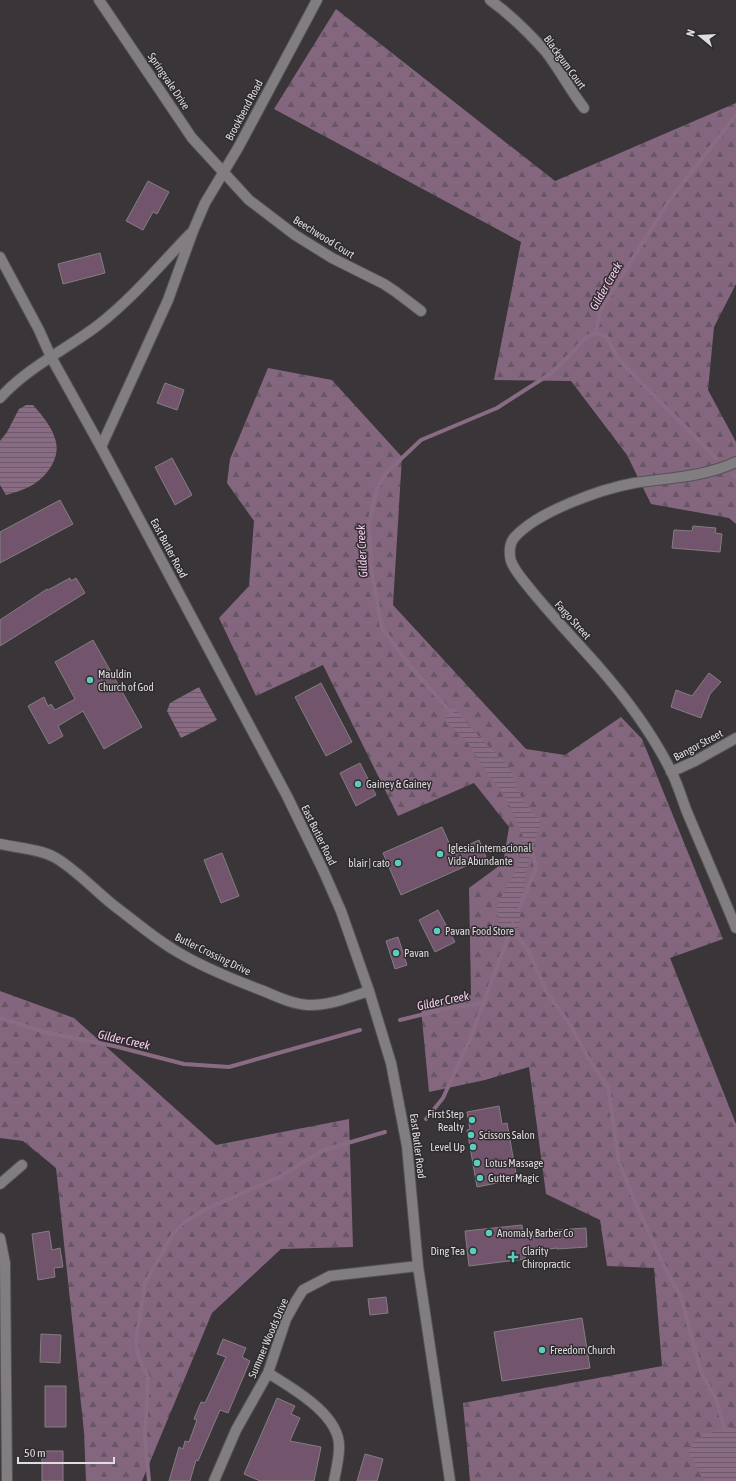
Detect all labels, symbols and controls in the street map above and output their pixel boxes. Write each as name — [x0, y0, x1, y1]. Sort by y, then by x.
north arrow — [680, 16, 720, 56]
text: N — [684, 28, 697, 38]
street label: Blackgum Court — [542, 33, 588, 91]
street label: Springvale Drive — [146, 50, 192, 112]
street label: Brookbend Road — [223, 78, 265, 142]
street label: Beechwood Court — [291, 213, 357, 261]
water label: Gilder Creek — [587, 259, 626, 312]
street label: East Butler Road — [148, 516, 190, 580]
water label: Gilder Creek — [354, 523, 370, 578]
street label: Fargo Street — [553, 598, 593, 642]
place label: Mauldin Church of God — [98, 668, 154, 693]
marker: Mauldin Church of God — [85, 675, 95, 685]
street label: Bangor Street — [671, 727, 725, 763]
place label: Gainey & Gainey — [366, 778, 432, 790]
marker: Gainey & Gainey — [353, 779, 363, 789]
street label: East Butler Road — [299, 803, 339, 867]
place label: Iglesia Internacional Vida Abundante — [448, 842, 531, 867]
marker: Iglesia Internacional Vida Abundante — [435, 849, 445, 859]
place label: blair | cato — [348, 857, 390, 869]
marker: blair | cato — [393, 858, 403, 868]
place label: Pavan Food Store — [445, 925, 514, 937]
marker: Pavan Food Store — [432, 926, 442, 936]
street label: Butler Crossing Drive — [173, 930, 253, 978]
place label: Pavan — [404, 947, 429, 959]
marker: Pavan — [391, 948, 401, 958]
water label: Gilder Creek — [416, 988, 471, 1013]
water label: Gilder Creek — [97, 1027, 152, 1053]
place label: First Step Realty — [427, 1108, 464, 1133]
street label: East Butler Road — [408, 1113, 428, 1179]
marker: First Step Realty — [467, 1115, 477, 1125]
place label: Scissors Salon — [479, 1129, 535, 1141]
marker: Scissors Salon — [466, 1130, 476, 1140]
place label: Level Up — [430, 1141, 465, 1153]
marker: Level Up — [468, 1142, 478, 1152]
place label: Lotus Massage — [485, 1157, 543, 1169]
marker: Lotus Massage — [472, 1158, 482, 1168]
place label: Gutter Magic — [488, 1172, 540, 1184]
marker: Gutter Magic — [475, 1173, 485, 1183]
place label: Anomaly Barber Co — [497, 1227, 573, 1239]
marker: Anomaly Barber Co — [484, 1228, 494, 1238]
place label: Ding Tea — [430, 1245, 465, 1257]
place label: Clarity Chiropractic — [522, 1245, 571, 1270]
marker: Ding Tea — [468, 1246, 478, 1256]
marker: Clarity Chiropractic — [507, 1251, 519, 1263]
street label: Summer Woods Drive — [246, 1296, 290, 1380]
place label: Freedom Church — [550, 1344, 615, 1356]
marker: Freedom Church — [537, 1345, 547, 1355]
scale bar — [18, 1439, 114, 1465]
text: 50 m — [24, 1446, 46, 1460]

